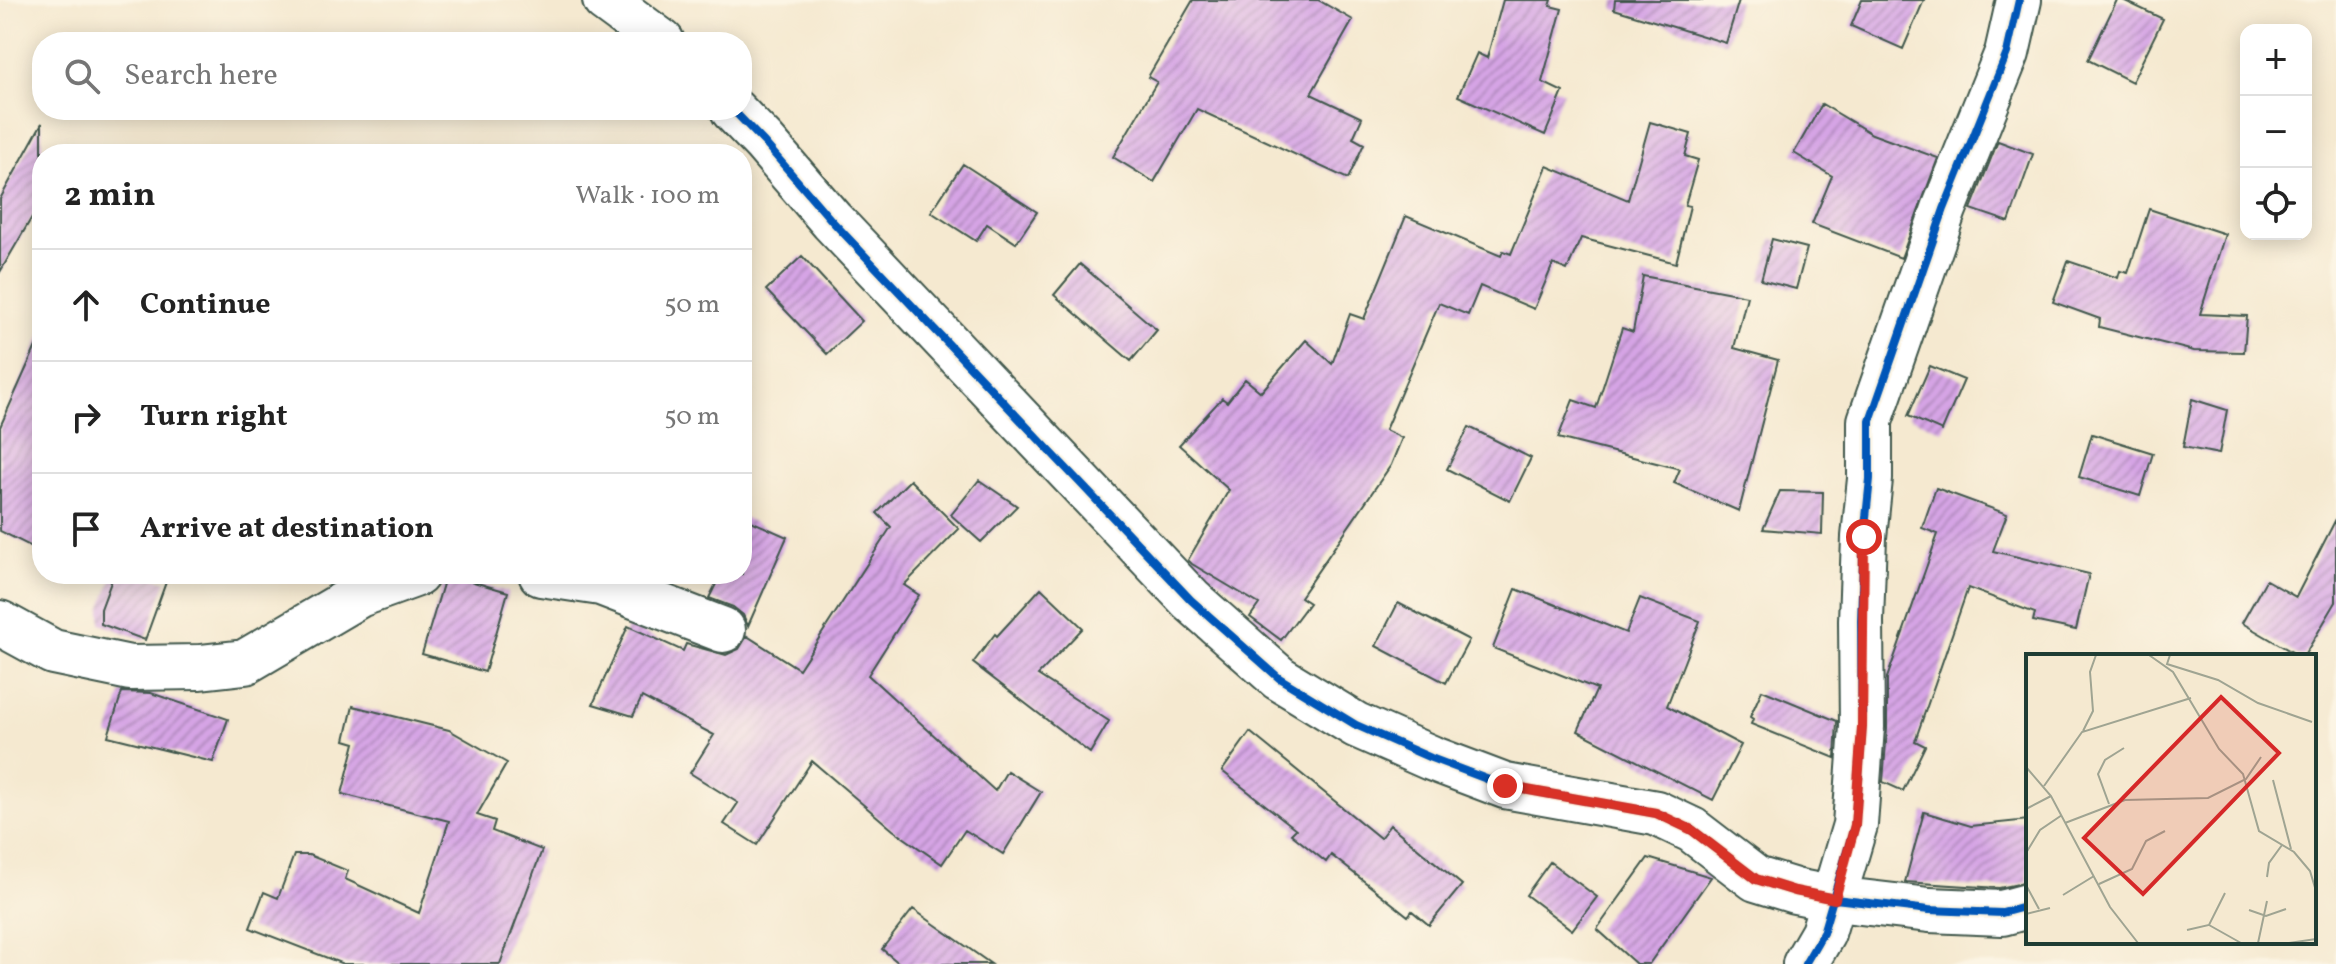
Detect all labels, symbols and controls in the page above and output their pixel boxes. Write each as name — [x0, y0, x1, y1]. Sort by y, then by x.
map controls — [2240, 24, 2312, 240]
button: + — [2240, 24, 2312, 96]
search box — [32, 32, 752, 120]
icon: search — [60, 54, 104, 98]
text: Search here — [124, 55, 278, 97]
button: − — [2240, 96, 2312, 168]
button: locate — [2240, 168, 2312, 240]
text: 2 min — [64, 173, 156, 220]
text: Walk · 100 m — [575, 178, 720, 214]
icon: ahead — [64, 283, 108, 327]
text: Continue — [140, 284, 271, 326]
text: 50 m — [664, 287, 720, 323]
icon: right — [64, 395, 108, 439]
text: Turn right — [140, 396, 288, 438]
text: 50 m — [664, 399, 720, 435]
icon: arrive — [64, 507, 108, 551]
text: Arrive at destination — [140, 508, 434, 550]
route start — [1846, 519, 1882, 555]
inset map — [2026, 654, 2316, 944]
route end — [1487, 768, 1523, 804]

